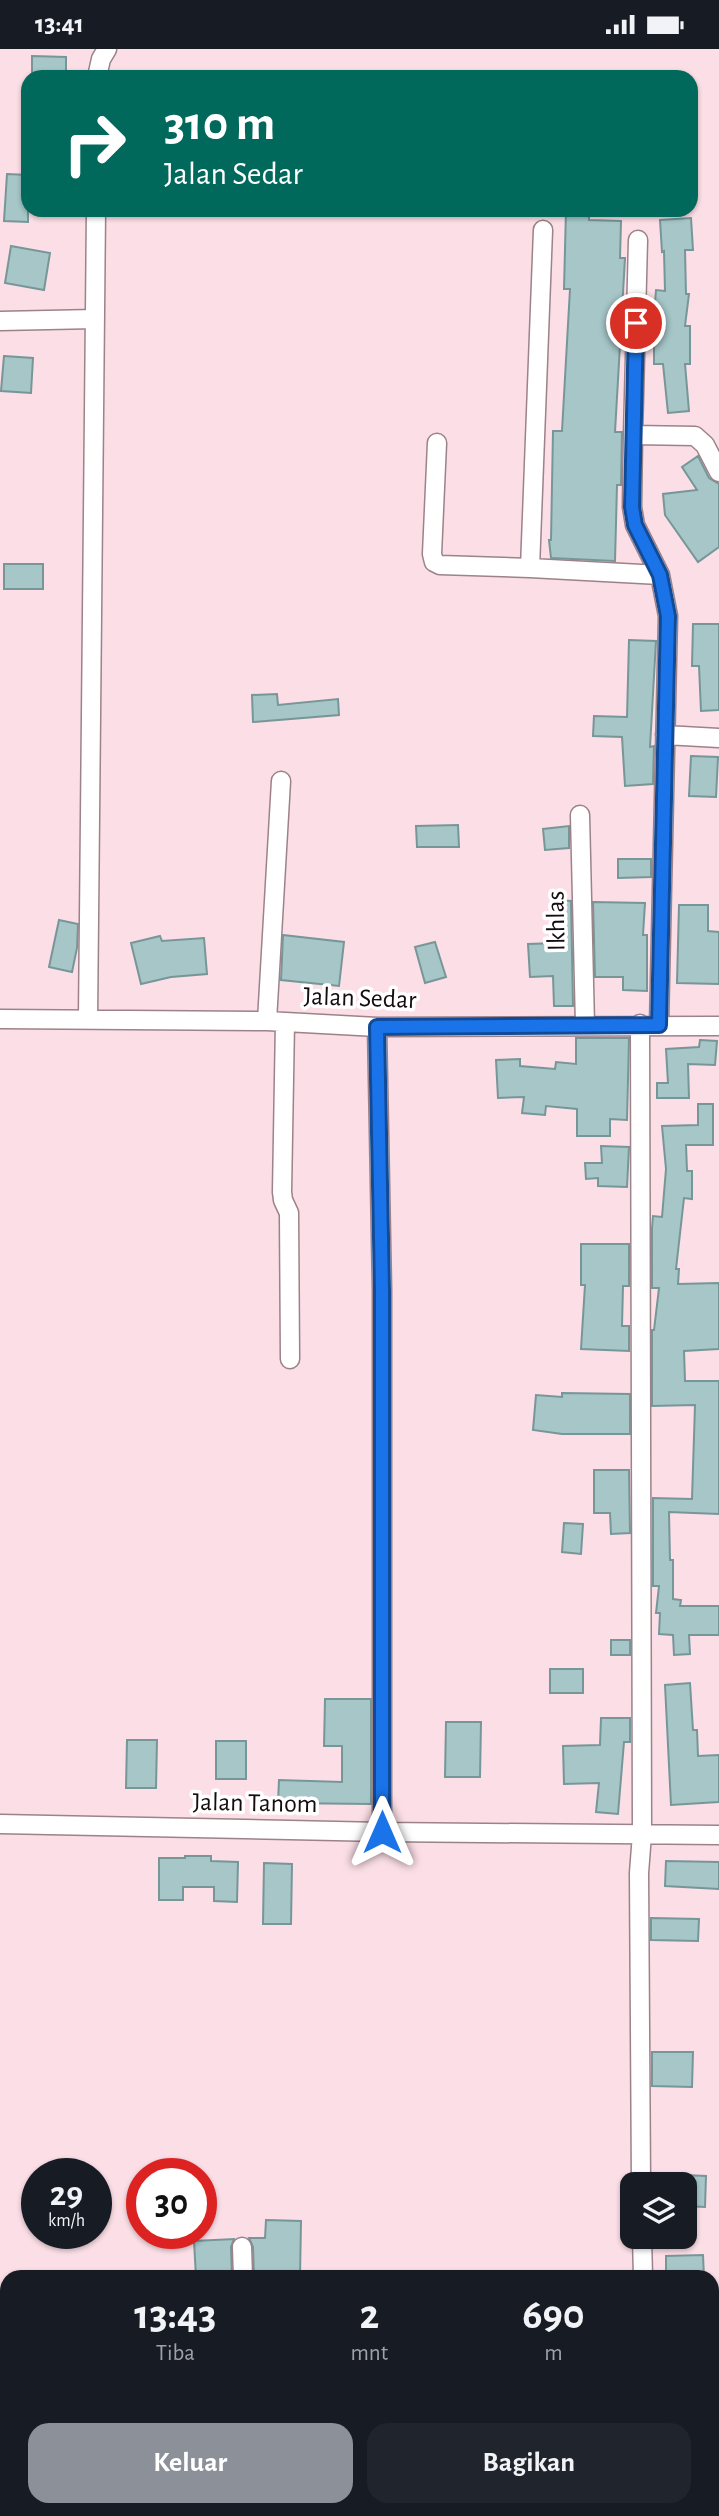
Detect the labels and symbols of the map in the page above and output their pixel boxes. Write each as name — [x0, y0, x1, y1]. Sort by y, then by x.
pin — [606, 293, 666, 353]
street label: Ikhlas — [542, 891, 570, 951]
street label: Jalan Sedar — [303, 983, 417, 1013]
street label: Jalan Tanom — [192, 1789, 318, 1817]
position arrow — [345, 1795, 419, 1869]
speed limit sign: 30 — [126, 2158, 217, 2249]

